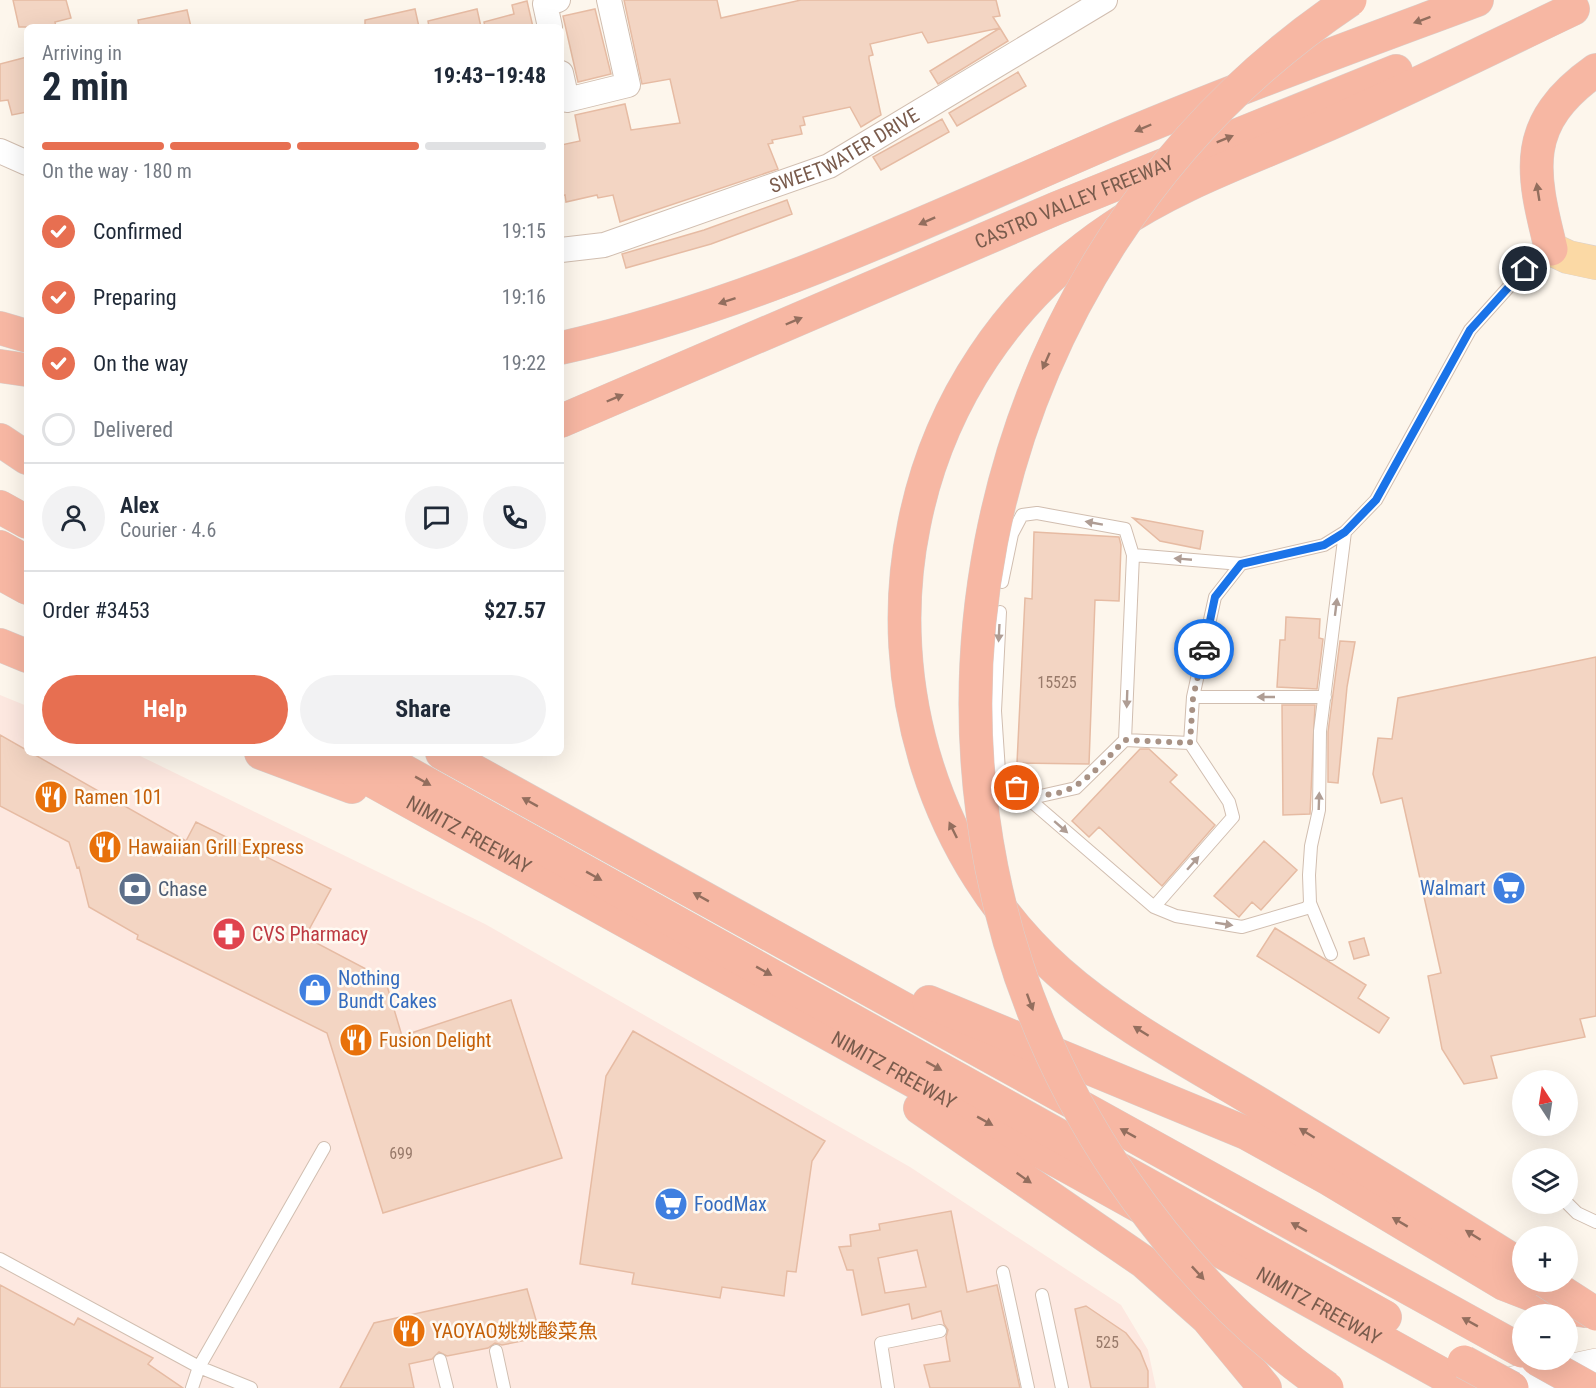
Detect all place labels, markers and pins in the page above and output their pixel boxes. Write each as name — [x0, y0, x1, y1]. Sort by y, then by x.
pin — [1499, 243, 1550, 294]
pin — [991, 762, 1042, 813]
restaurant icon: Ramen 101 — [33, 779, 69, 815]
place label: Ramen 101 — [74, 785, 163, 809]
restaurant icon: Hawaiian Grill Express — [87, 829, 123, 865]
place label: Hawaiian Grill Express — [128, 835, 304, 859]
supermarket icon: Walmart — [1491, 870, 1527, 906]
bank icon: Chase — [117, 871, 153, 907]
place label: Walmart — [1420, 876, 1486, 900]
place label: Chase — [158, 877, 207, 901]
pharmacy icon: CVS Pharmacy — [211, 916, 247, 952]
place label: CVS Pharmacy — [252, 922, 368, 946]
place label: Nothing Bundt Cakes — [338, 966, 437, 1013]
shop icon: Nothing Bundt Cakes — [297, 972, 333, 1008]
restaurant icon: Fusion Delight — [338, 1022, 374, 1058]
place label: Fusion Delight — [379, 1028, 492, 1052]
supermarket icon: FoodMax — [653, 1186, 689, 1222]
place label: FoodMax — [694, 1192, 767, 1216]
restaurant icon: YAOYAO姚姚酸菜魚 — [391, 1313, 427, 1349]
place label: YAOYAO姚姚酸菜魚 — [432, 1319, 598, 1343]

